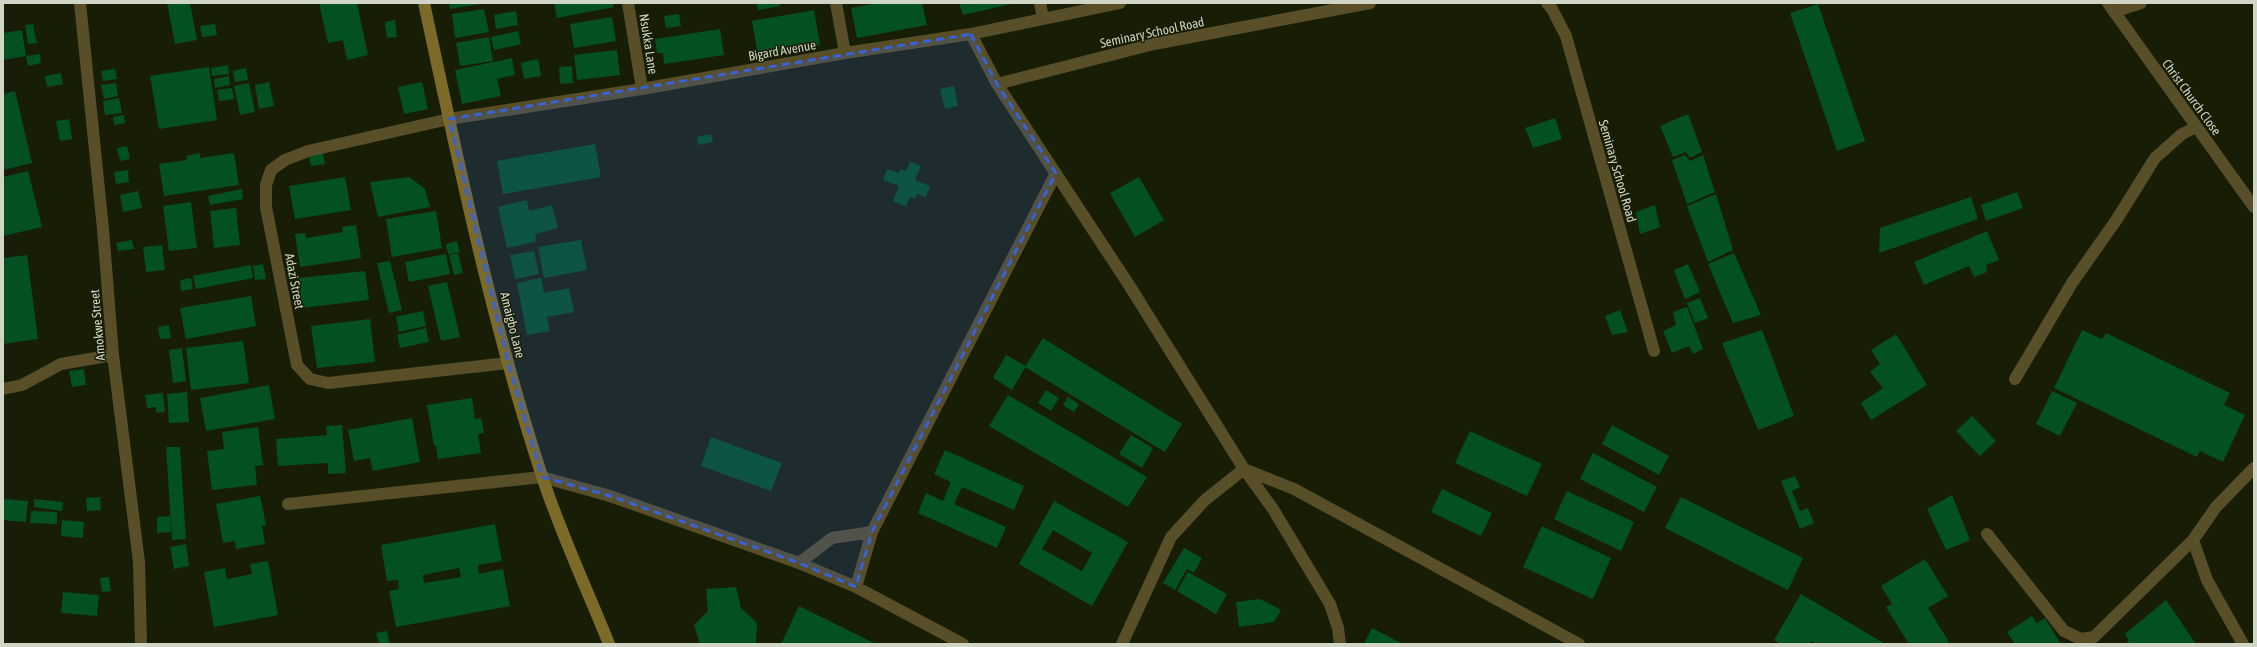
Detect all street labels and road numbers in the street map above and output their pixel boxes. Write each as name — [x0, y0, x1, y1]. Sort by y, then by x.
street label: Nsukka Lane — [636, 13, 661, 76]
street label: Seminary School Road — [1099, 14, 1205, 51]
street label: Bigard Avenue — [747, 37, 817, 64]
street label: Christ Church Close — [2159, 56, 2224, 138]
street label: Seminary School Road — [1596, 118, 1639, 224]
street label: Adazi Street — [282, 252, 307, 311]
street label: Amokwe Street — [87, 288, 108, 361]
street label: Amaigbo Lane — [497, 290, 528, 360]

